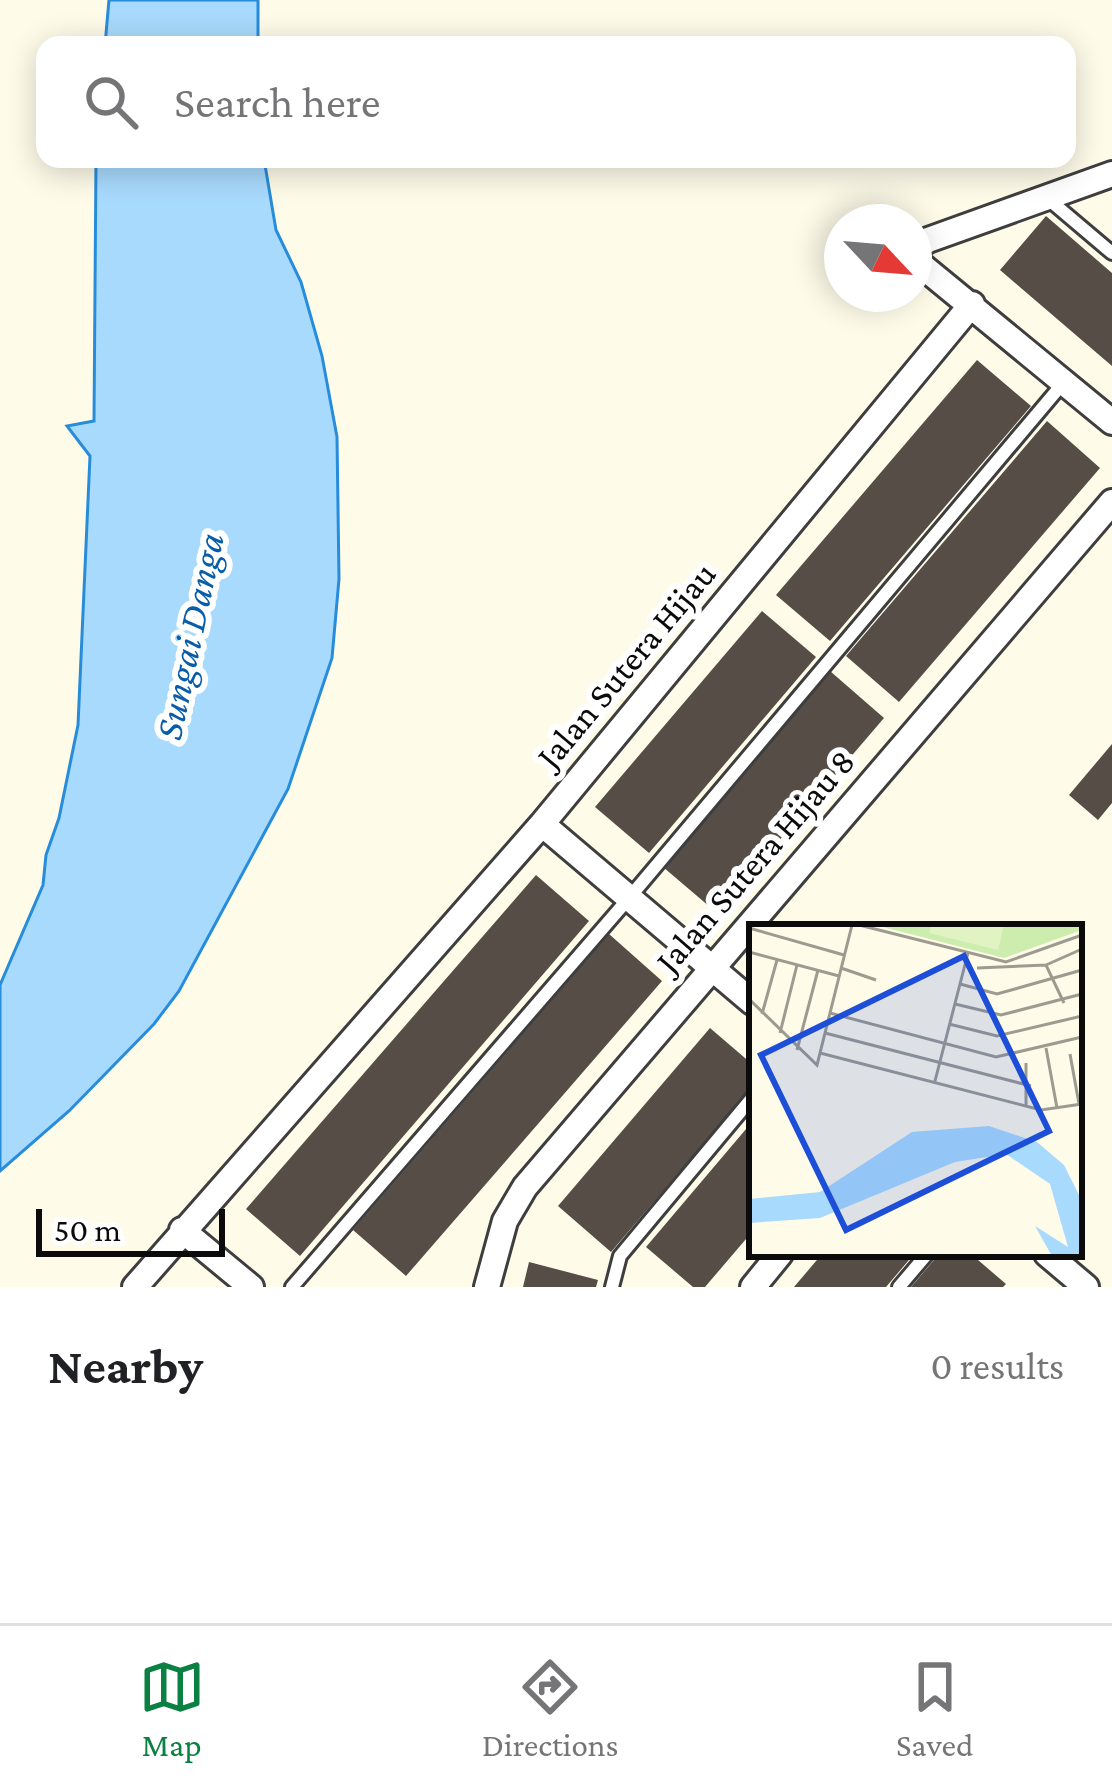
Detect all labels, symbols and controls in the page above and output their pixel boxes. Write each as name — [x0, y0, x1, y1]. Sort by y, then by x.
search box — [36, 36, 1076, 168]
icon: search — [78, 69, 144, 135]
text: Search here — [174, 77, 381, 127]
north arrow — [824, 204, 932, 312]
water label: Sungai Danga — [146, 529, 233, 744]
street label: Jalan Sutera Hijau — [526, 554, 724, 778]
street label: Jalan Sutera Hijau 8 — [645, 741, 863, 983]
inset map — [749, 924, 1082, 1257]
scale bar — [36, 1203, 225, 1256]
text: 50 m — [54, 1211, 121, 1248]
text: Nearby — [48, 1337, 203, 1394]
text: 0 results — [930, 1344, 1064, 1387]
tab: Map — [139, 1654, 205, 1763]
tab: Directions — [482, 1654, 619, 1763]
tab: Saved — [896, 1654, 973, 1763]

